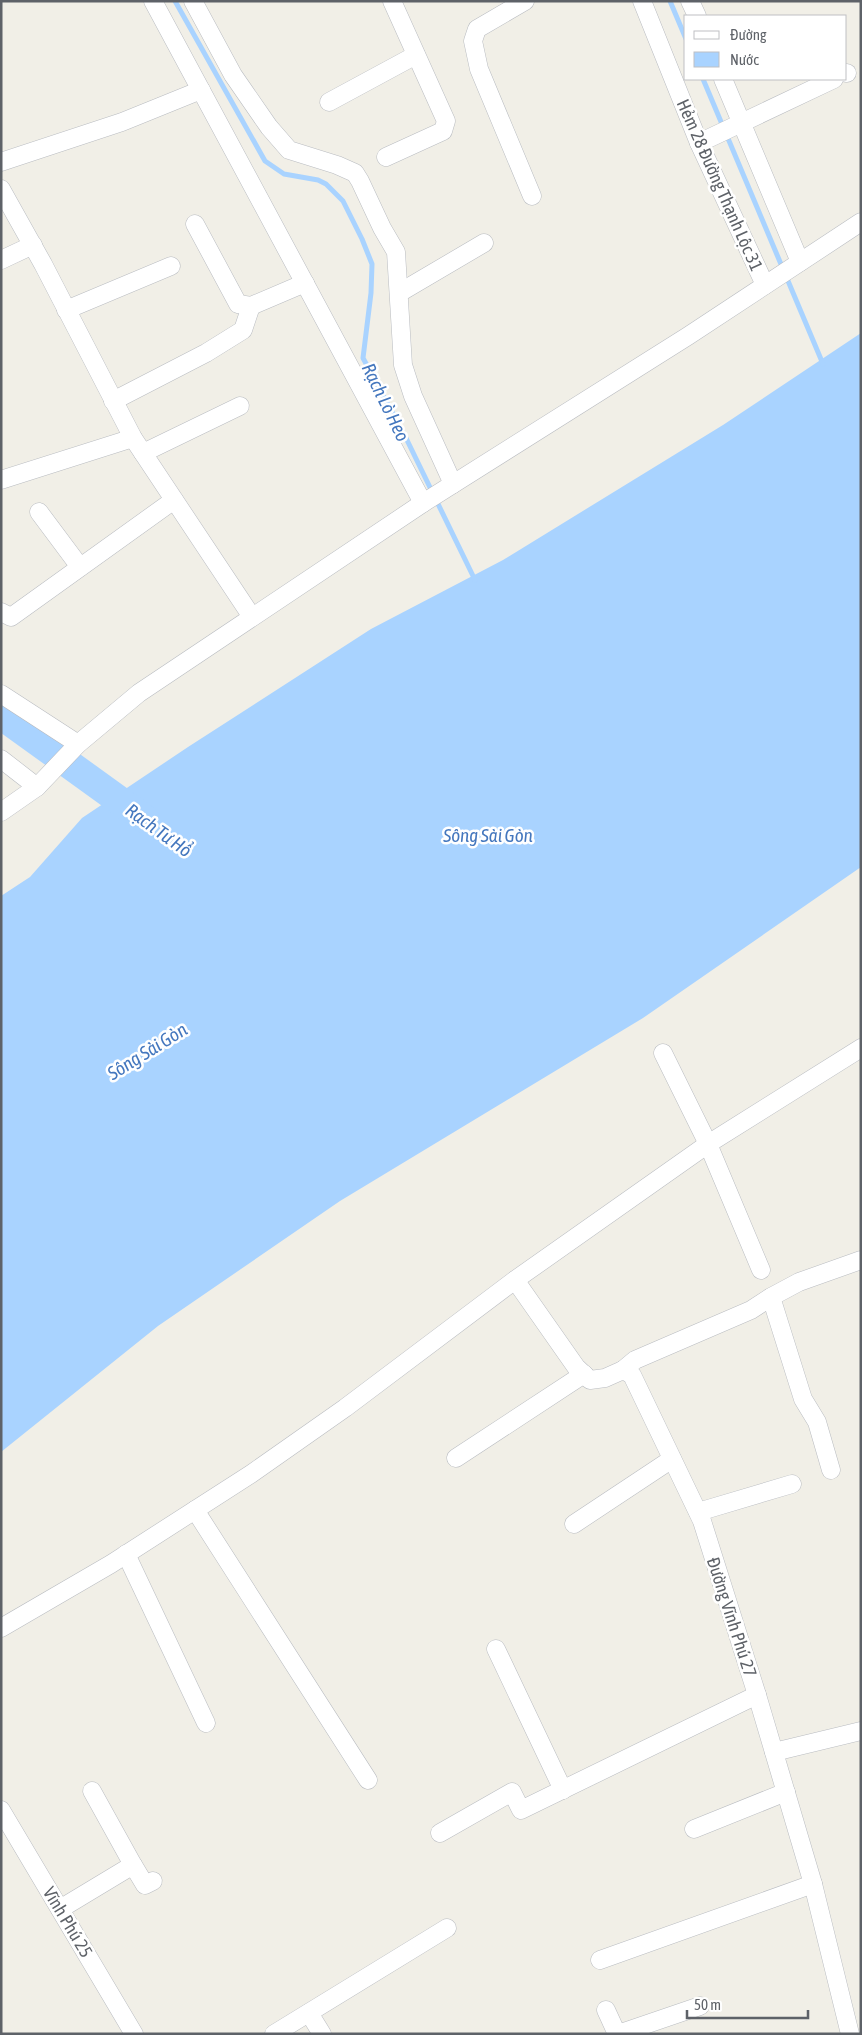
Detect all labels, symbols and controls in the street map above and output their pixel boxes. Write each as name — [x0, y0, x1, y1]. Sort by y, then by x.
legend — [684, 15, 847, 80]
text: Đường — [730, 26, 767, 43]
text: Nước — [730, 51, 759, 68]
street label: Hẻm 28 Đường Thạnh Lộc 31 — [673, 96, 767, 274]
water label: Rạch Lò Heo — [358, 359, 414, 445]
water label: Rạch Tư Hổ — [122, 799, 196, 861]
water label: Sông Sài Gòn — [442, 824, 533, 846]
water label: Sông Sài Gòn — [102, 1018, 191, 1085]
street label: Đường Vĩnh Phú 27 — [703, 1554, 761, 1680]
street label: Vĩnh Phú 25 — [39, 1883, 97, 1961]
scale bar — [687, 1988, 808, 2020]
text: 50 m — [694, 1996, 721, 2013]

